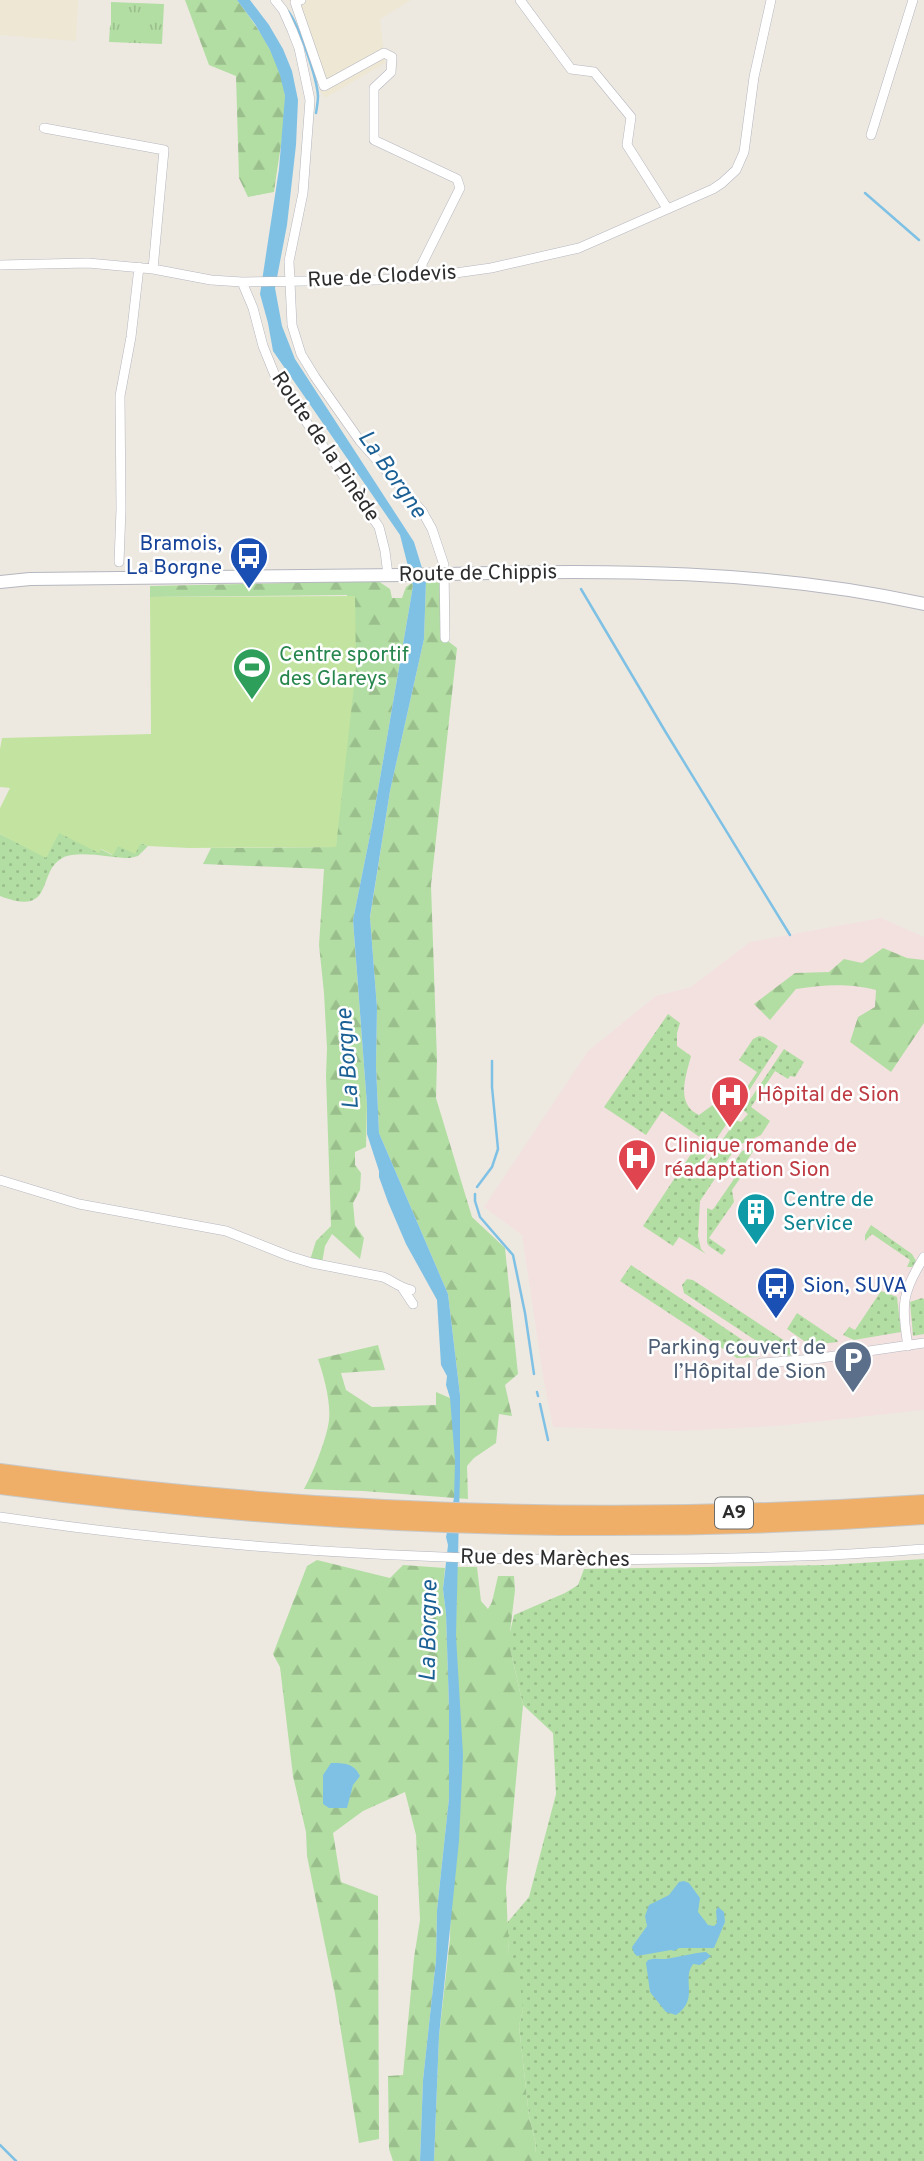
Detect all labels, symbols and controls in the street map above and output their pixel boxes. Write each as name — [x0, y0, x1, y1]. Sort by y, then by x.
street label: Rue de Clodevis — [307, 260, 457, 294]
street label: Route de la Pinède — [265, 367, 385, 527]
water label: La Borgne — [350, 425, 433, 526]
place label: Bramois, La Borgne — [126, 531, 222, 582]
bus stop icon: Bramois, La Borgne — [228, 535, 270, 590]
street label: Route de Chippis — [399, 559, 557, 589]
place label: Centre sportif des Glareys — [279, 642, 409, 693]
sports icon: Centre sportif des Glareys — [231, 646, 273, 701]
water label: La Borgne — [331, 1006, 367, 1110]
hospital icon: Hôpital de Sion — [709, 1074, 751, 1129]
place label: Hôpital de Sion — [757, 1082, 899, 1109]
place label: Clinique romande de réadaptation Sion — [664, 1133, 857, 1184]
hospital icon: Clinique romande de réadaptation Sion — [616, 1137, 658, 1192]
place label: Centre de Service — [783, 1187, 874, 1238]
building icon: Centre de Service — [735, 1191, 777, 1246]
bus stop icon: Sion, SUVA — [755, 1265, 797, 1320]
place label: Sion, SUVA — [803, 1273, 908, 1300]
place label: Parking couvert de l’Hôpital de Sion — [647, 1335, 826, 1386]
parking icon: Parking couvert de l’Hôpital de Sion — [832, 1339, 874, 1394]
road number: A9 — [715, 1498, 753, 1528]
street label: Rue des Marèches — [460, 1544, 630, 1574]
water label: La Borgne — [415, 1579, 445, 1682]

